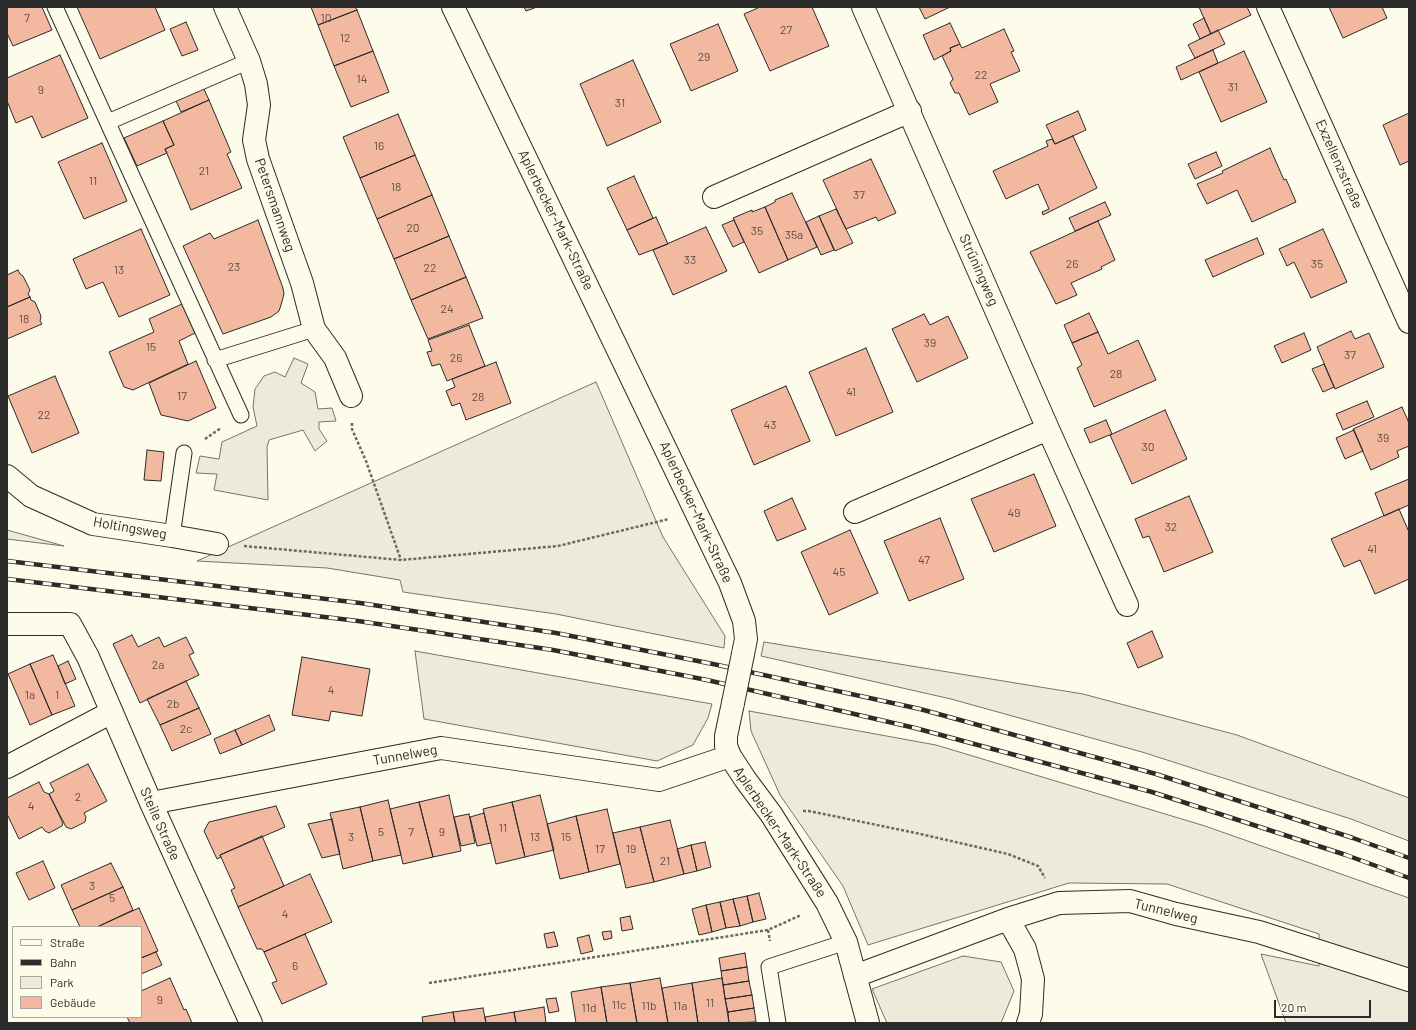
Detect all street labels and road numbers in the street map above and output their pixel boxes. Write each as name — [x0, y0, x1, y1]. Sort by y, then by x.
street label: Exzellenzstraße — [1312, 117, 1366, 211]
street label: Aplerbecker-Mark-Straße — [515, 147, 597, 293]
street label: Petersmannweg — [251, 156, 299, 254]
street label: Strüningweg — [956, 231, 1002, 309]
street label: Aplerbecker-Mark-Straße — [656, 439, 736, 585]
street label: Holtingsweg — [92, 513, 168, 543]
street label: Tunnelweg — [371, 741, 439, 769]
street label: Aplerbecker-Mark-Straße — [730, 763, 830, 901]
street label: Steile Straße — [136, 785, 184, 863]
street label: Tunnelweg — [1132, 895, 1200, 927]

